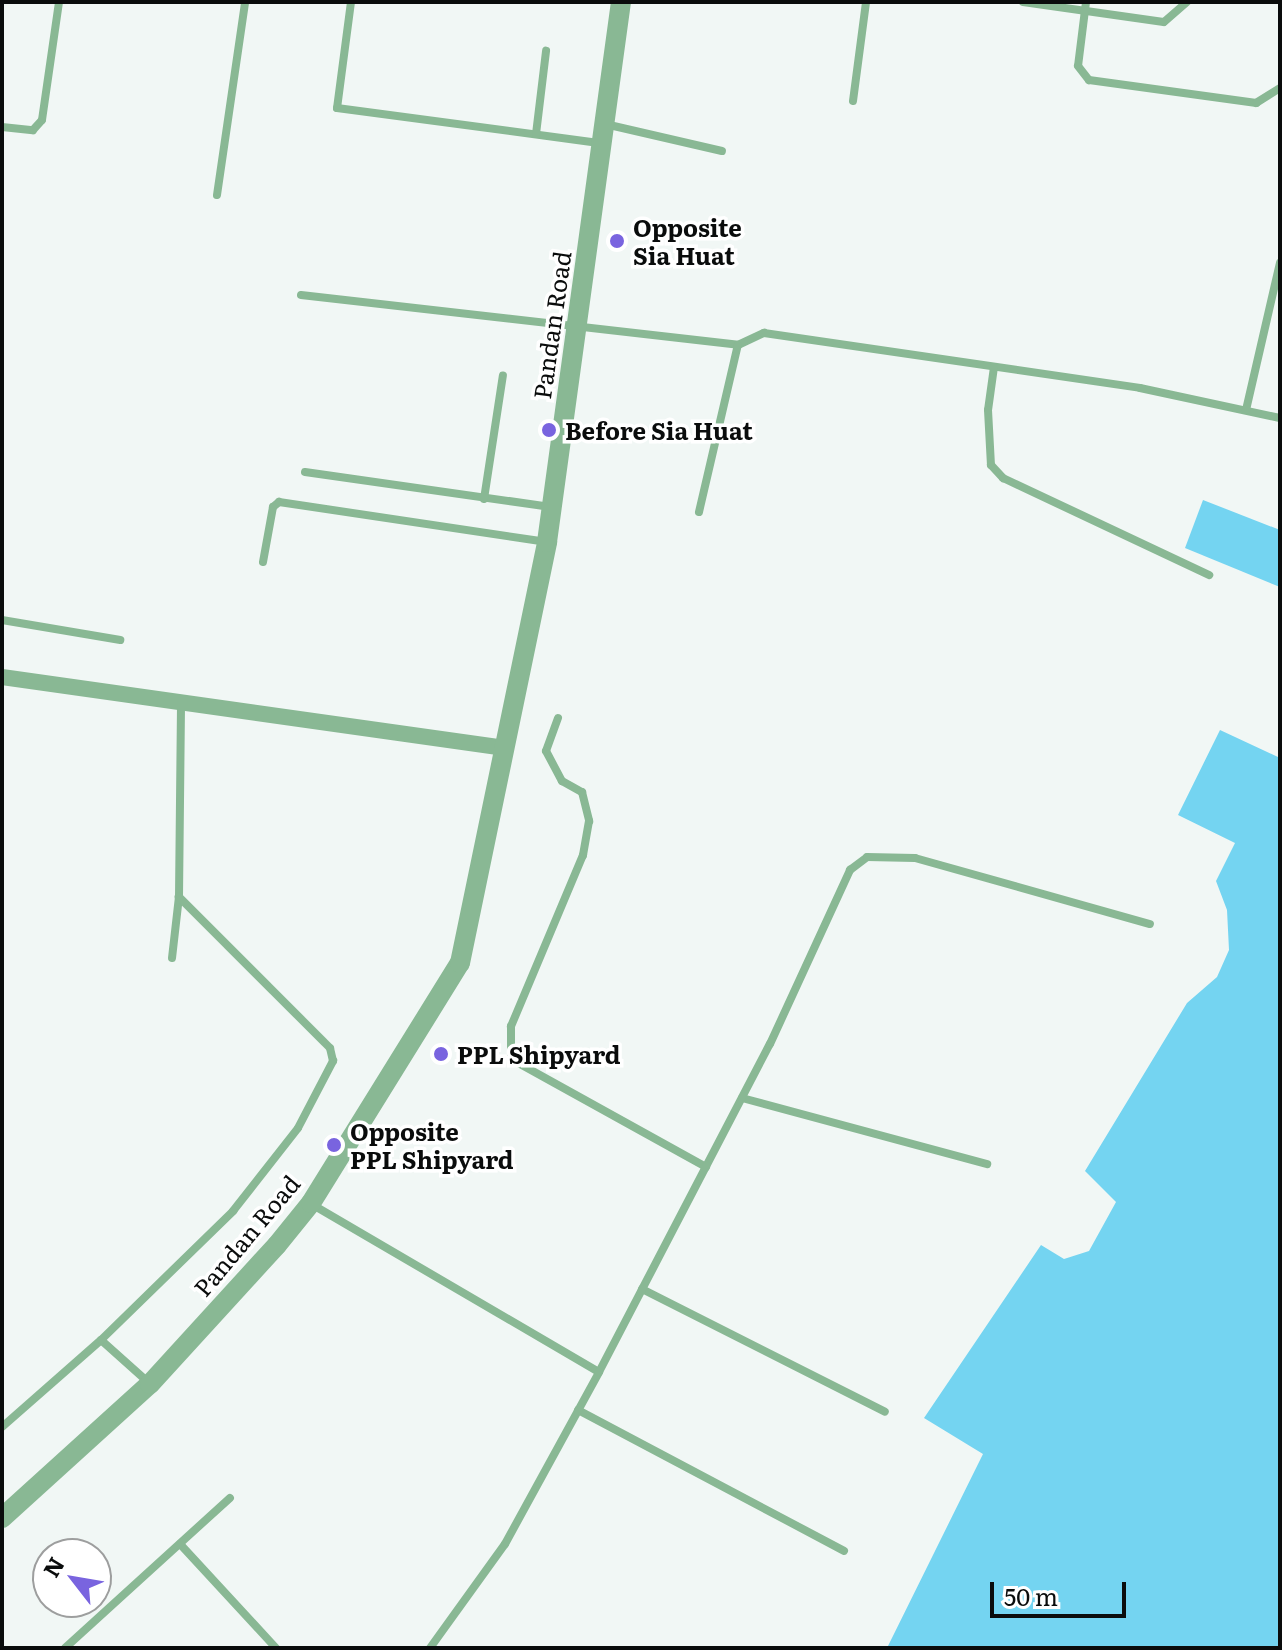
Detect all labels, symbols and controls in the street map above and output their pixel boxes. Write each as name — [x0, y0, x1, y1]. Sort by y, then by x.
place label: Opposite Sia Huat — [633, 213, 742, 269]
marker: Opposite Sia Huat — [608, 232, 626, 250]
street label: Pandan Road — [526, 249, 576, 401]
place label: Before Sia Huat — [565, 416, 753, 444]
marker: Before Sia Huat — [540, 421, 558, 439]
place label: PPL Shipyard — [457, 1040, 621, 1068]
marker: PPL Shipyard — [432, 1045, 450, 1063]
place label: Opposite PPL Shipyard — [350, 1117, 514, 1173]
marker: Opposite PPL Shipyard — [325, 1136, 343, 1154]
street label: Pandan Road — [187, 1169, 305, 1301]
north arrow — [32, 1538, 112, 1618]
text: N — [34, 1550, 72, 1583]
scale bar — [994, 1566, 1130, 1616]
text: 50 m — [1004, 1578, 1058, 1613]

